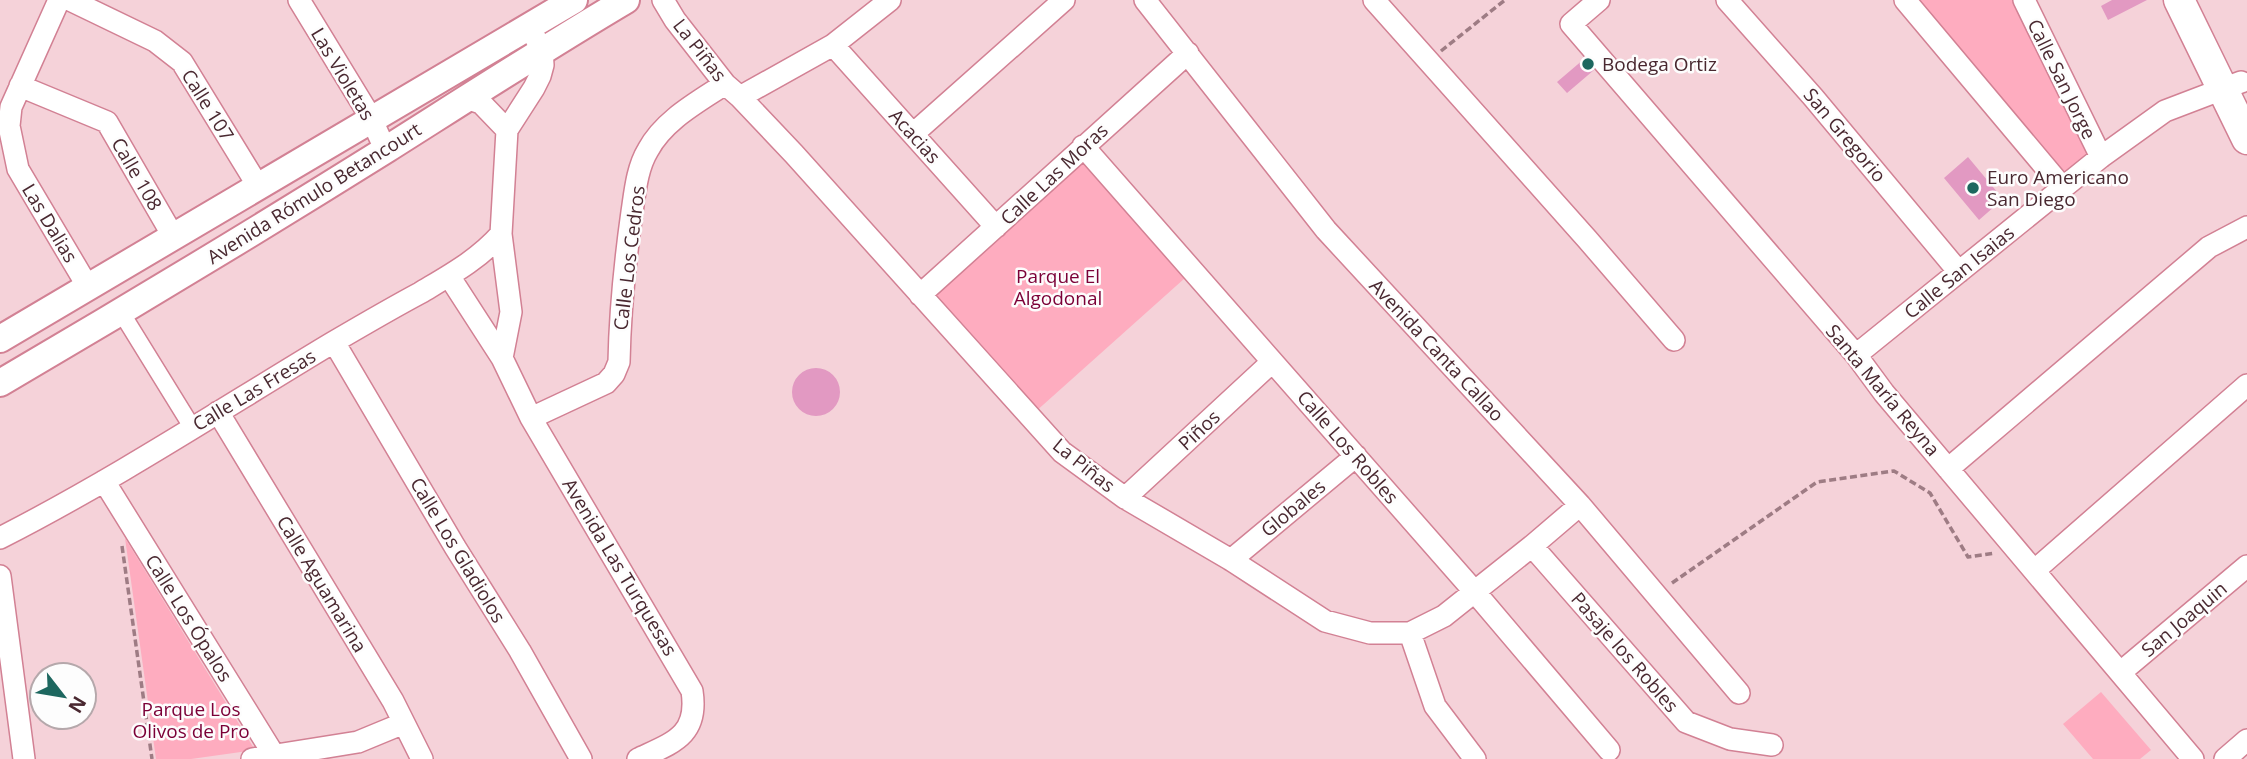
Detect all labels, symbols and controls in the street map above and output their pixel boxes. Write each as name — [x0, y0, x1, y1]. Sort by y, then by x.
street label: La Piñas — [667, 13, 733, 87]
street label: Calle San Jorge — [2022, 15, 2102, 143]
street label: Las Violetas — [305, 23, 381, 125]
place label: Bodega Ortiz — [1602, 51, 1717, 77]
marker: Bodega Ortiz — [1580, 56, 1596, 72]
street label: Calle 107 — [176, 64, 240, 146]
street label: San Gregorio — [1798, 82, 1892, 188]
street label: Acacias — [884, 103, 946, 169]
street label: Avenida Rómulo Betancourt — [202, 116, 426, 270]
street label: Calle Las Moras — [995, 117, 1113, 231]
street label: Calle 108 — [106, 133, 168, 215]
place label: Euro Americano San Diego — [1987, 164, 2129, 212]
street label: Las Dalias — [16, 179, 84, 267]
marker: Euro Americano San Diego — [1965, 180, 1981, 196]
street label: Calle Los Cedros — [607, 184, 651, 332]
street label: Calle San Isaias — [1899, 220, 2019, 324]
park label: Parque El Algodonal — [1014, 263, 1102, 311]
street label: Avenida Canta Callao — [1364, 273, 1510, 427]
street label: Santa María Reyna — [1820, 319, 1946, 461]
street label: Calle Las Fresas — [188, 343, 320, 437]
street label: Calle Los Robles — [1291, 385, 1405, 509]
street label: Piños — [1172, 404, 1226, 456]
street label: La Piñas — [1047, 432, 1121, 498]
street label: Calle Los Gladiolos — [404, 472, 512, 628]
street label: Avenida Las Turquesas — [557, 473, 683, 661]
street label: Globales — [1255, 473, 1331, 543]
street label: Calle Aguamarina — [271, 511, 373, 657]
street label: Calle Los Ópalos — [139, 549, 239, 687]
street label: San Joaquin — [2136, 575, 2232, 663]
street label: Pasaje los Robles — [1565, 586, 1685, 718]
north arrow — [28, 661, 98, 731]
text: N — [62, 691, 93, 718]
park label: Parque Los Olivos de Pro — [132, 696, 250, 744]

